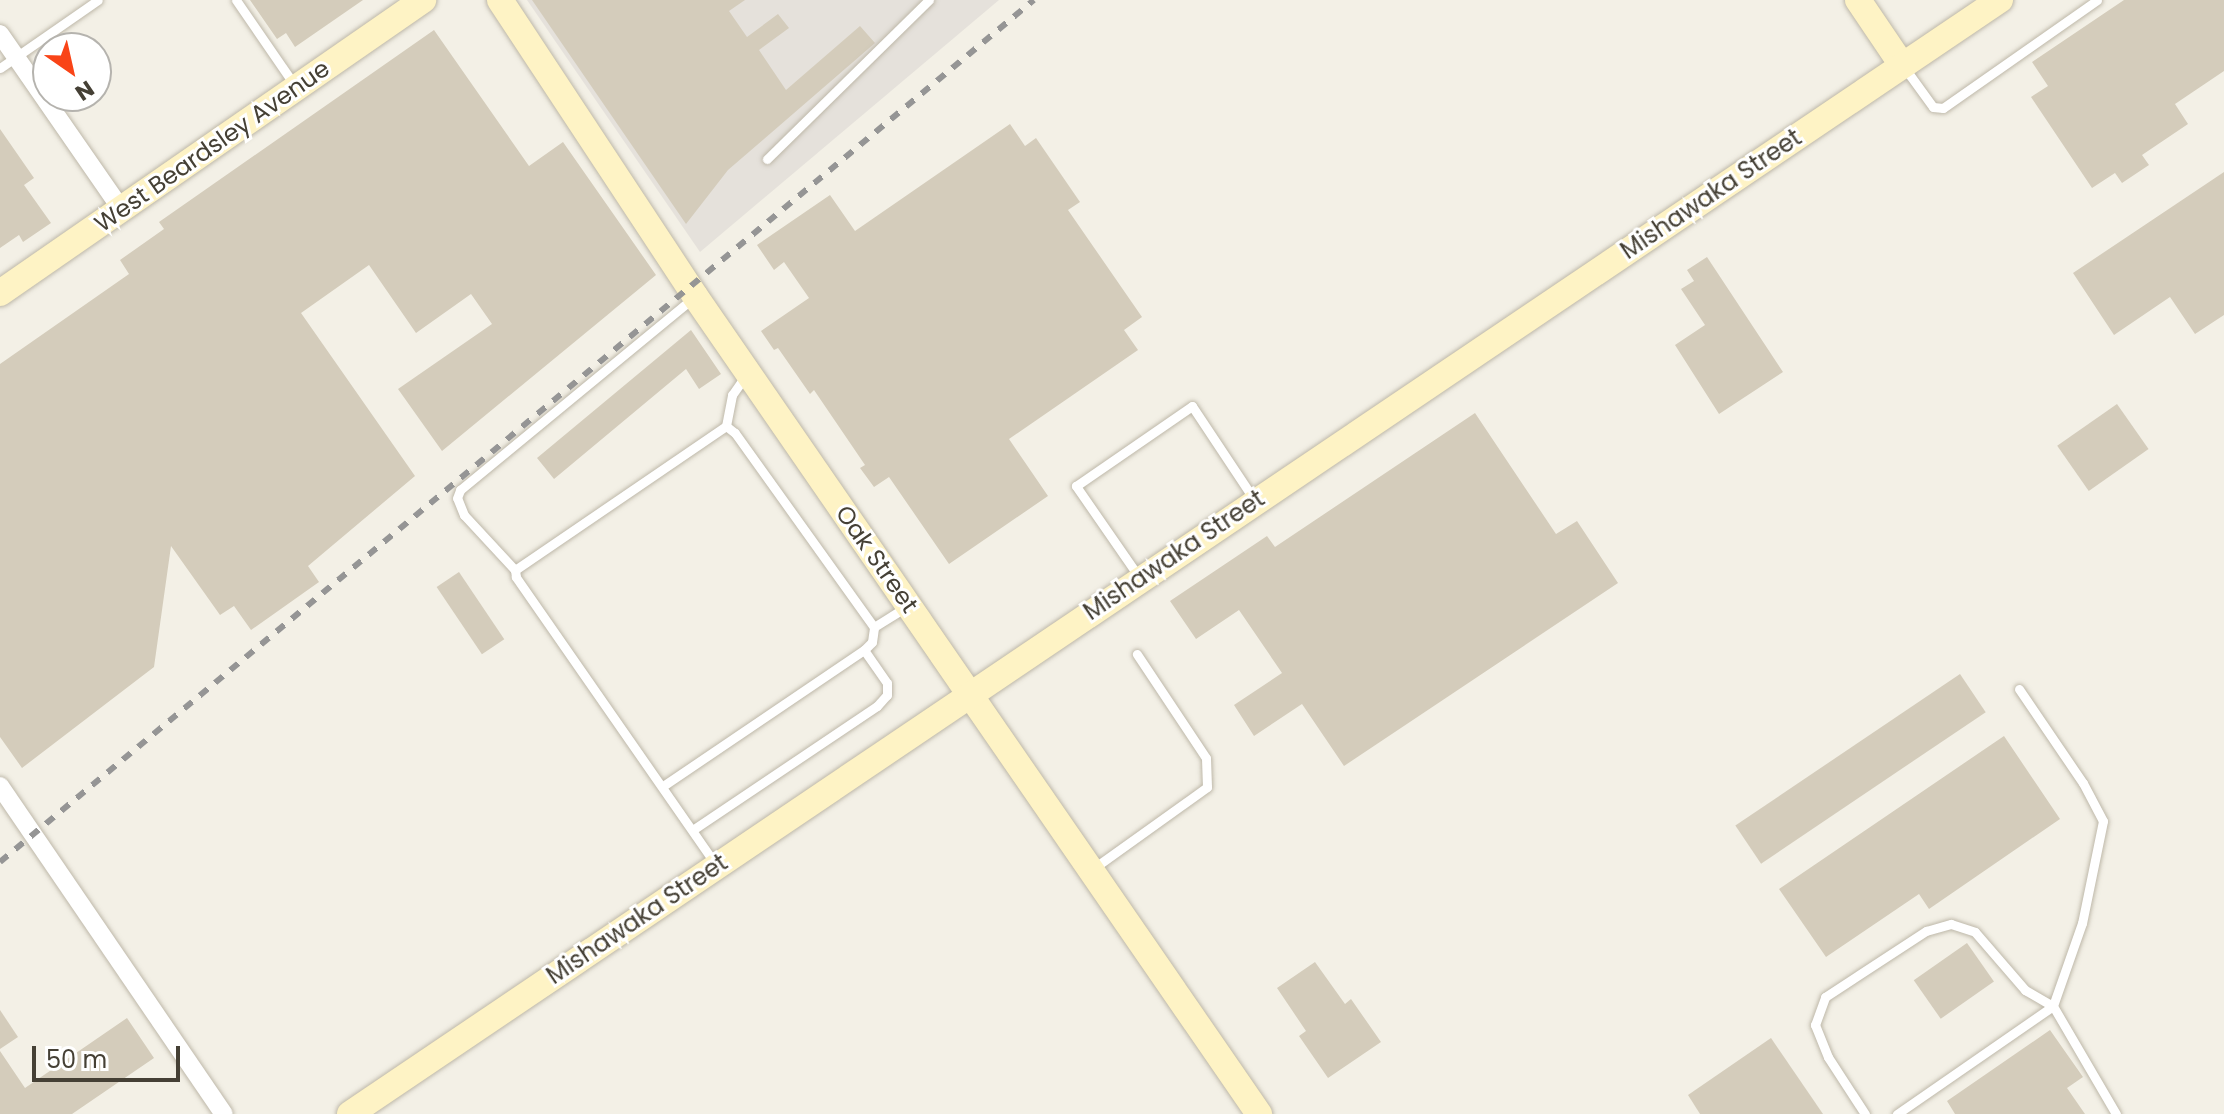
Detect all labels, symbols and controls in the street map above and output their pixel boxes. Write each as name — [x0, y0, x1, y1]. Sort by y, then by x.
north arrow — [32, 32, 112, 112]
street label: West Beardsley Avenue — [89, 54, 335, 238]
text: N — [69, 73, 100, 108]
street label: Mishawaka Street — [1615, 123, 1807, 265]
street label: Mishawaka Street — [1078, 484, 1270, 626]
street label: Oak Street — [830, 500, 924, 618]
street label: Mishawaka Street — [541, 848, 733, 990]
scale bar — [36, 1030, 184, 1080]
text: 50 m — [46, 1043, 107, 1076]

